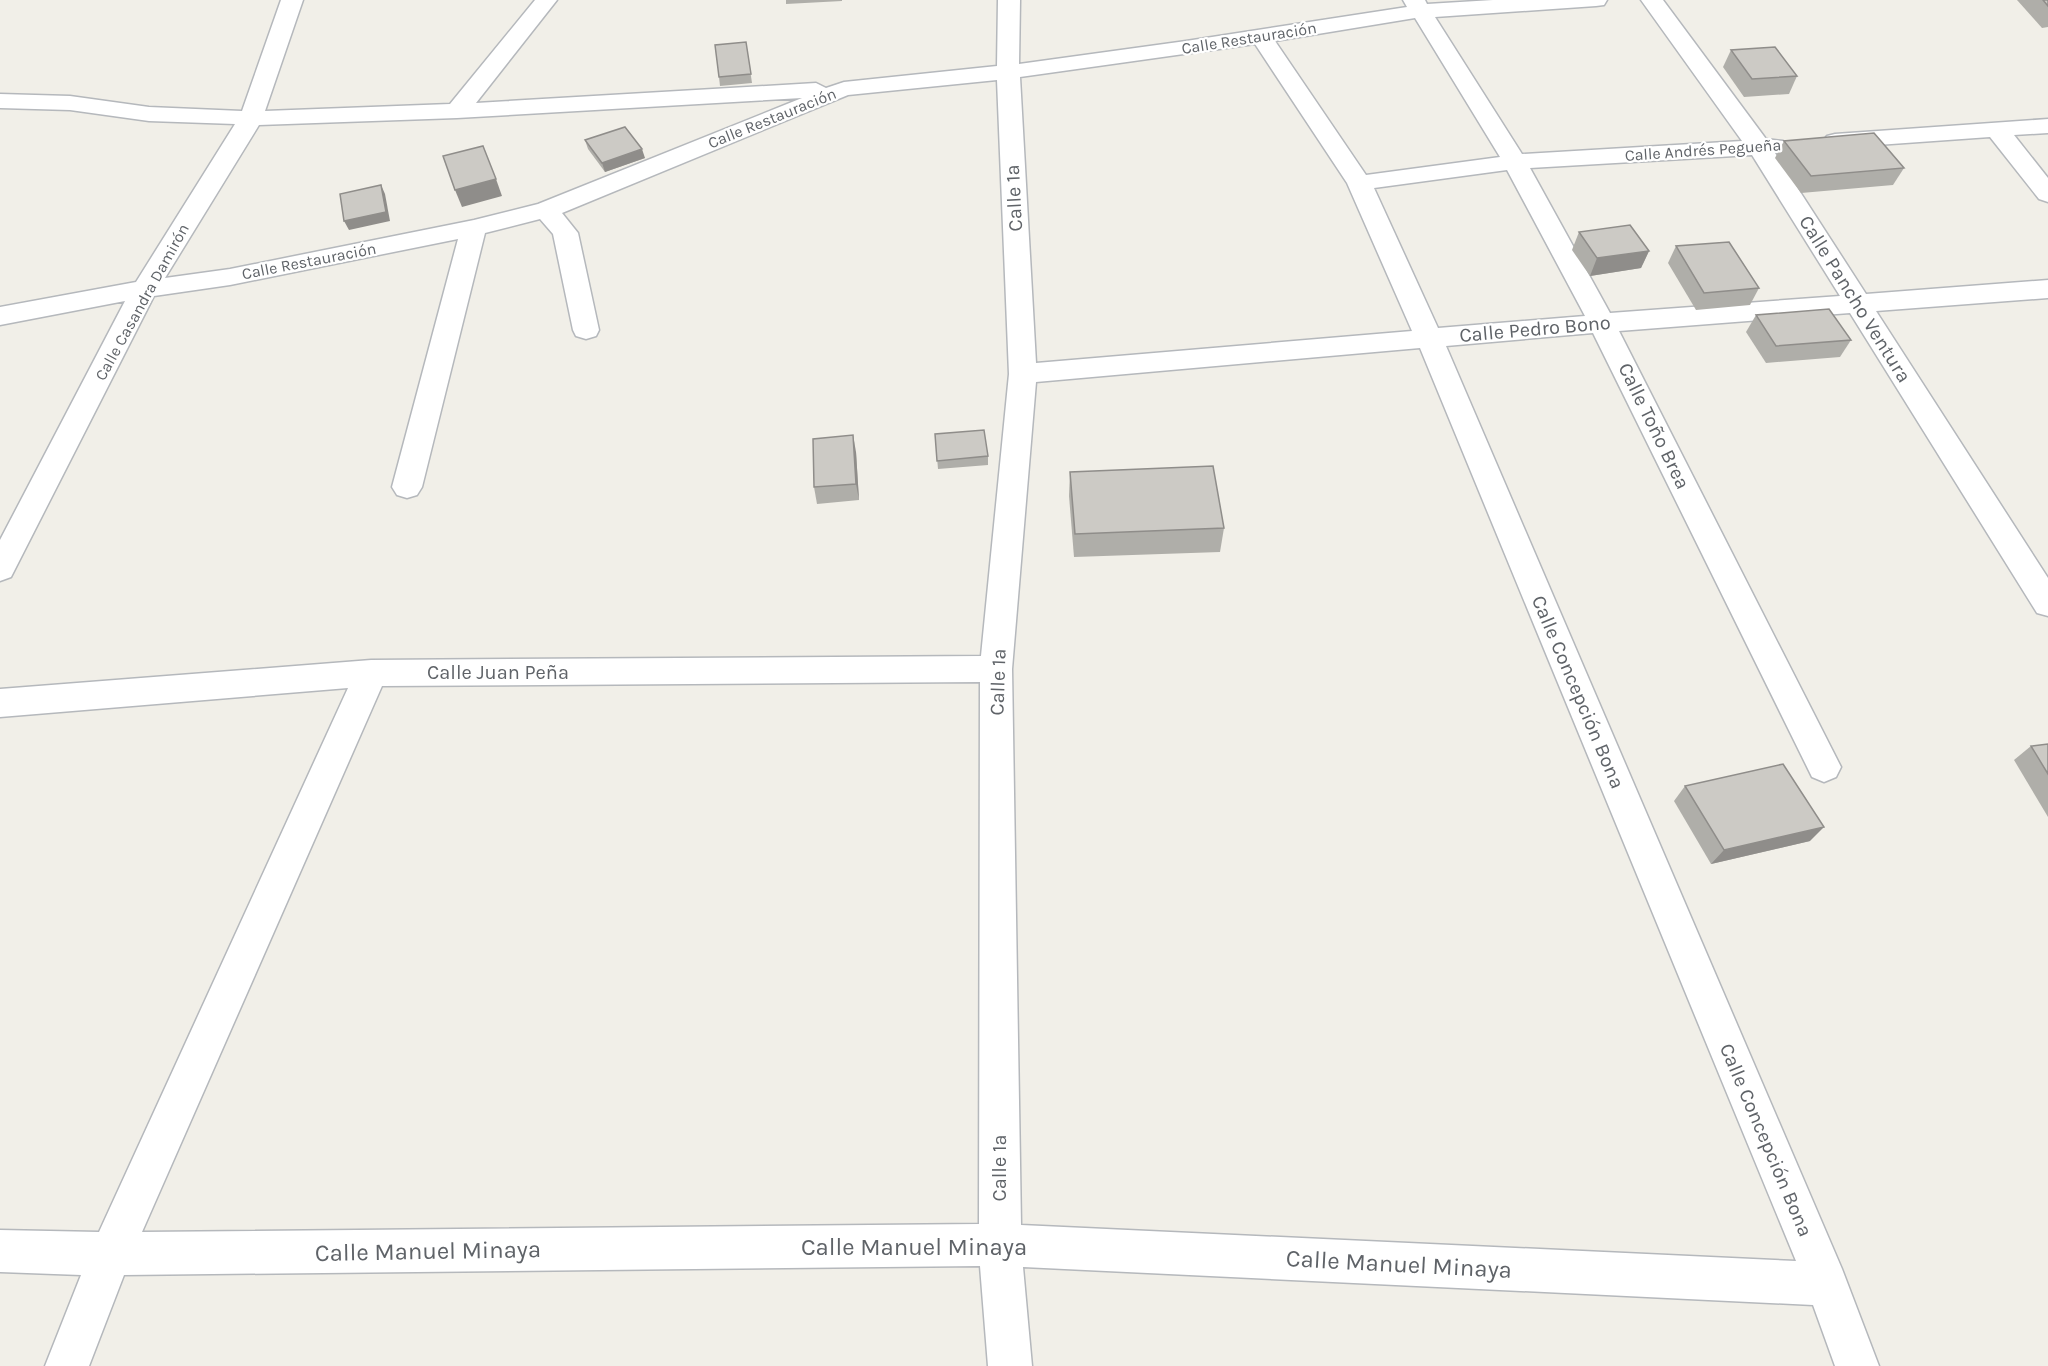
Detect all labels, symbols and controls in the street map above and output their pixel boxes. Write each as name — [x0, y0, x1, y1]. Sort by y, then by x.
street label: Calle Restauración — [1180, 18, 1318, 58]
street label: Calle Restauración — [705, 84, 839, 152]
street label: Calle Andrés Pegueña — [1624, 135, 1782, 165]
street label: Calle 1ª — [1001, 164, 1027, 232]
street label: Calle Pancho Ventura — [1794, 211, 1916, 387]
street label: Calle Casandra Damirón — [91, 220, 193, 384]
street label: Calle Restauración — [240, 239, 378, 283]
street label: Calle Pedro Bono — [1458, 311, 1612, 347]
street label: Calle Toño Brea — [1614, 359, 1694, 493]
street label: Calle Concepción Bona — [1527, 592, 1629, 792]
street label: Calle 1ª — [985, 648, 1011, 716]
street label: Calle Juan Peña — [427, 661, 569, 684]
street label: Calle Concepción Bona — [1715, 1040, 1817, 1240]
street label: Calle 1ª — [988, 1134, 1011, 1202]
street label: Calle Manuel Minaya — [801, 1233, 1027, 1261]
street label: Calle Manuel Minaya — [315, 1235, 541, 1267]
street label: Calle Manuel Minaya — [1285, 1244, 1513, 1284]

